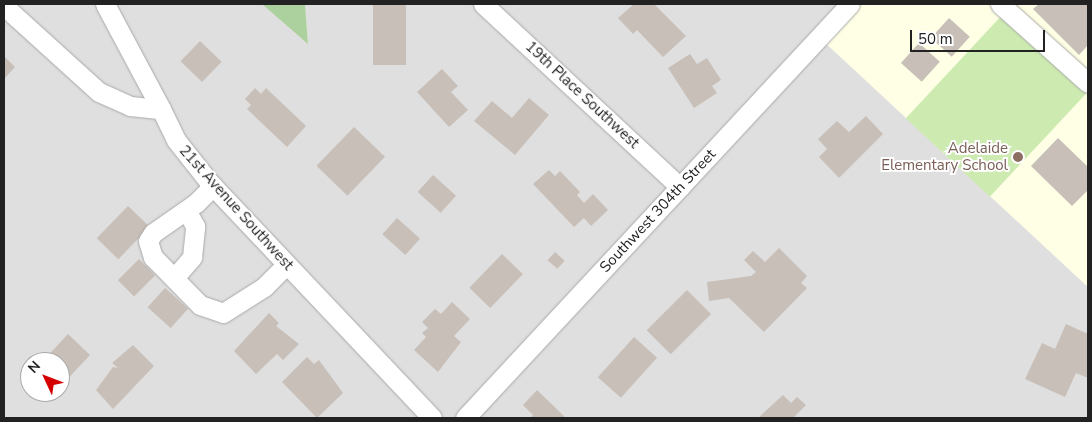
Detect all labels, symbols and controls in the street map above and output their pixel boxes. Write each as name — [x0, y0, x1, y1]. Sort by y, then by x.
scale bar — [912, 20, 1047, 52]
text: 50 m — [918, 29, 953, 49]
street label: 19th Place Southwest — [521, 38, 643, 152]
place label: Adelaide Elementary School — [881, 139, 1008, 174]
street label: 21st Avenue Southwest — [175, 142, 297, 274]
street label: Southwest 304th Street — [596, 146, 720, 276]
marker: Adelaide Elementary School — [1012, 151, 1024, 163]
north arrow — [20, 352, 70, 402]
text: N — [24, 357, 45, 377]

